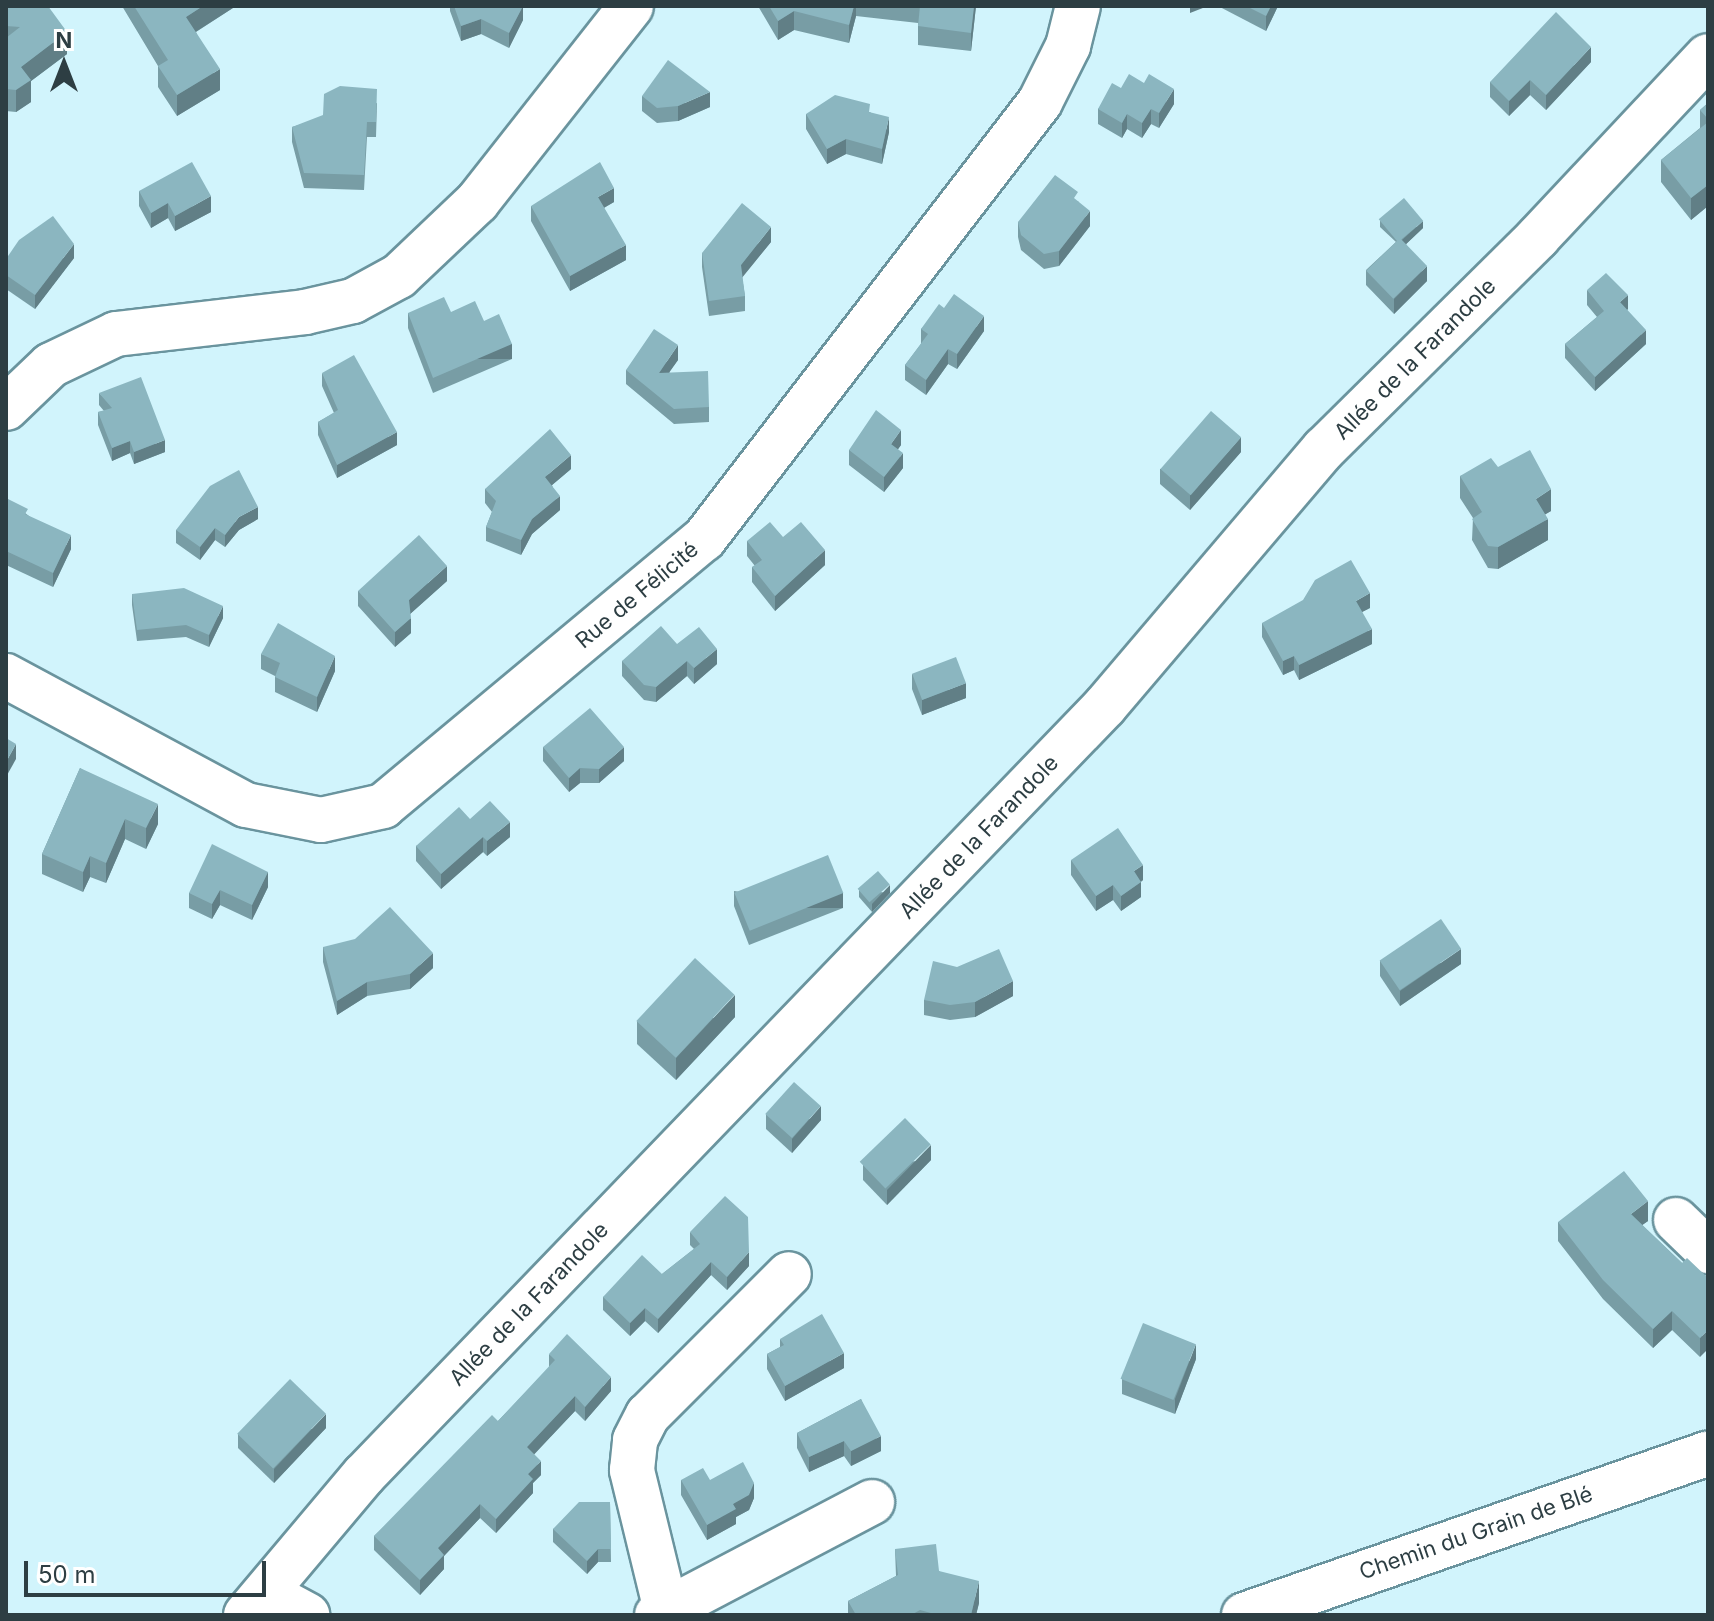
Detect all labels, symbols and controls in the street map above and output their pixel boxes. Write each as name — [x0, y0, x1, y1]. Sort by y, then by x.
north arrow — [24, 24, 104, 104]
text: N — [56, 27, 72, 53]
street label: Allée de la Farandole — [1329, 273, 1501, 445]
street label: Rue de Félicité — [570, 536, 704, 654]
street label: Allée de la Farandole — [894, 750, 1064, 924]
street label: Allée de la Farandole — [444, 1217, 614, 1391]
street label: Chemin du Grain de Blé — [1356, 1481, 1596, 1585]
scale bar — [28, 1545, 270, 1595]
text: 50 m — [38, 1560, 96, 1589]

